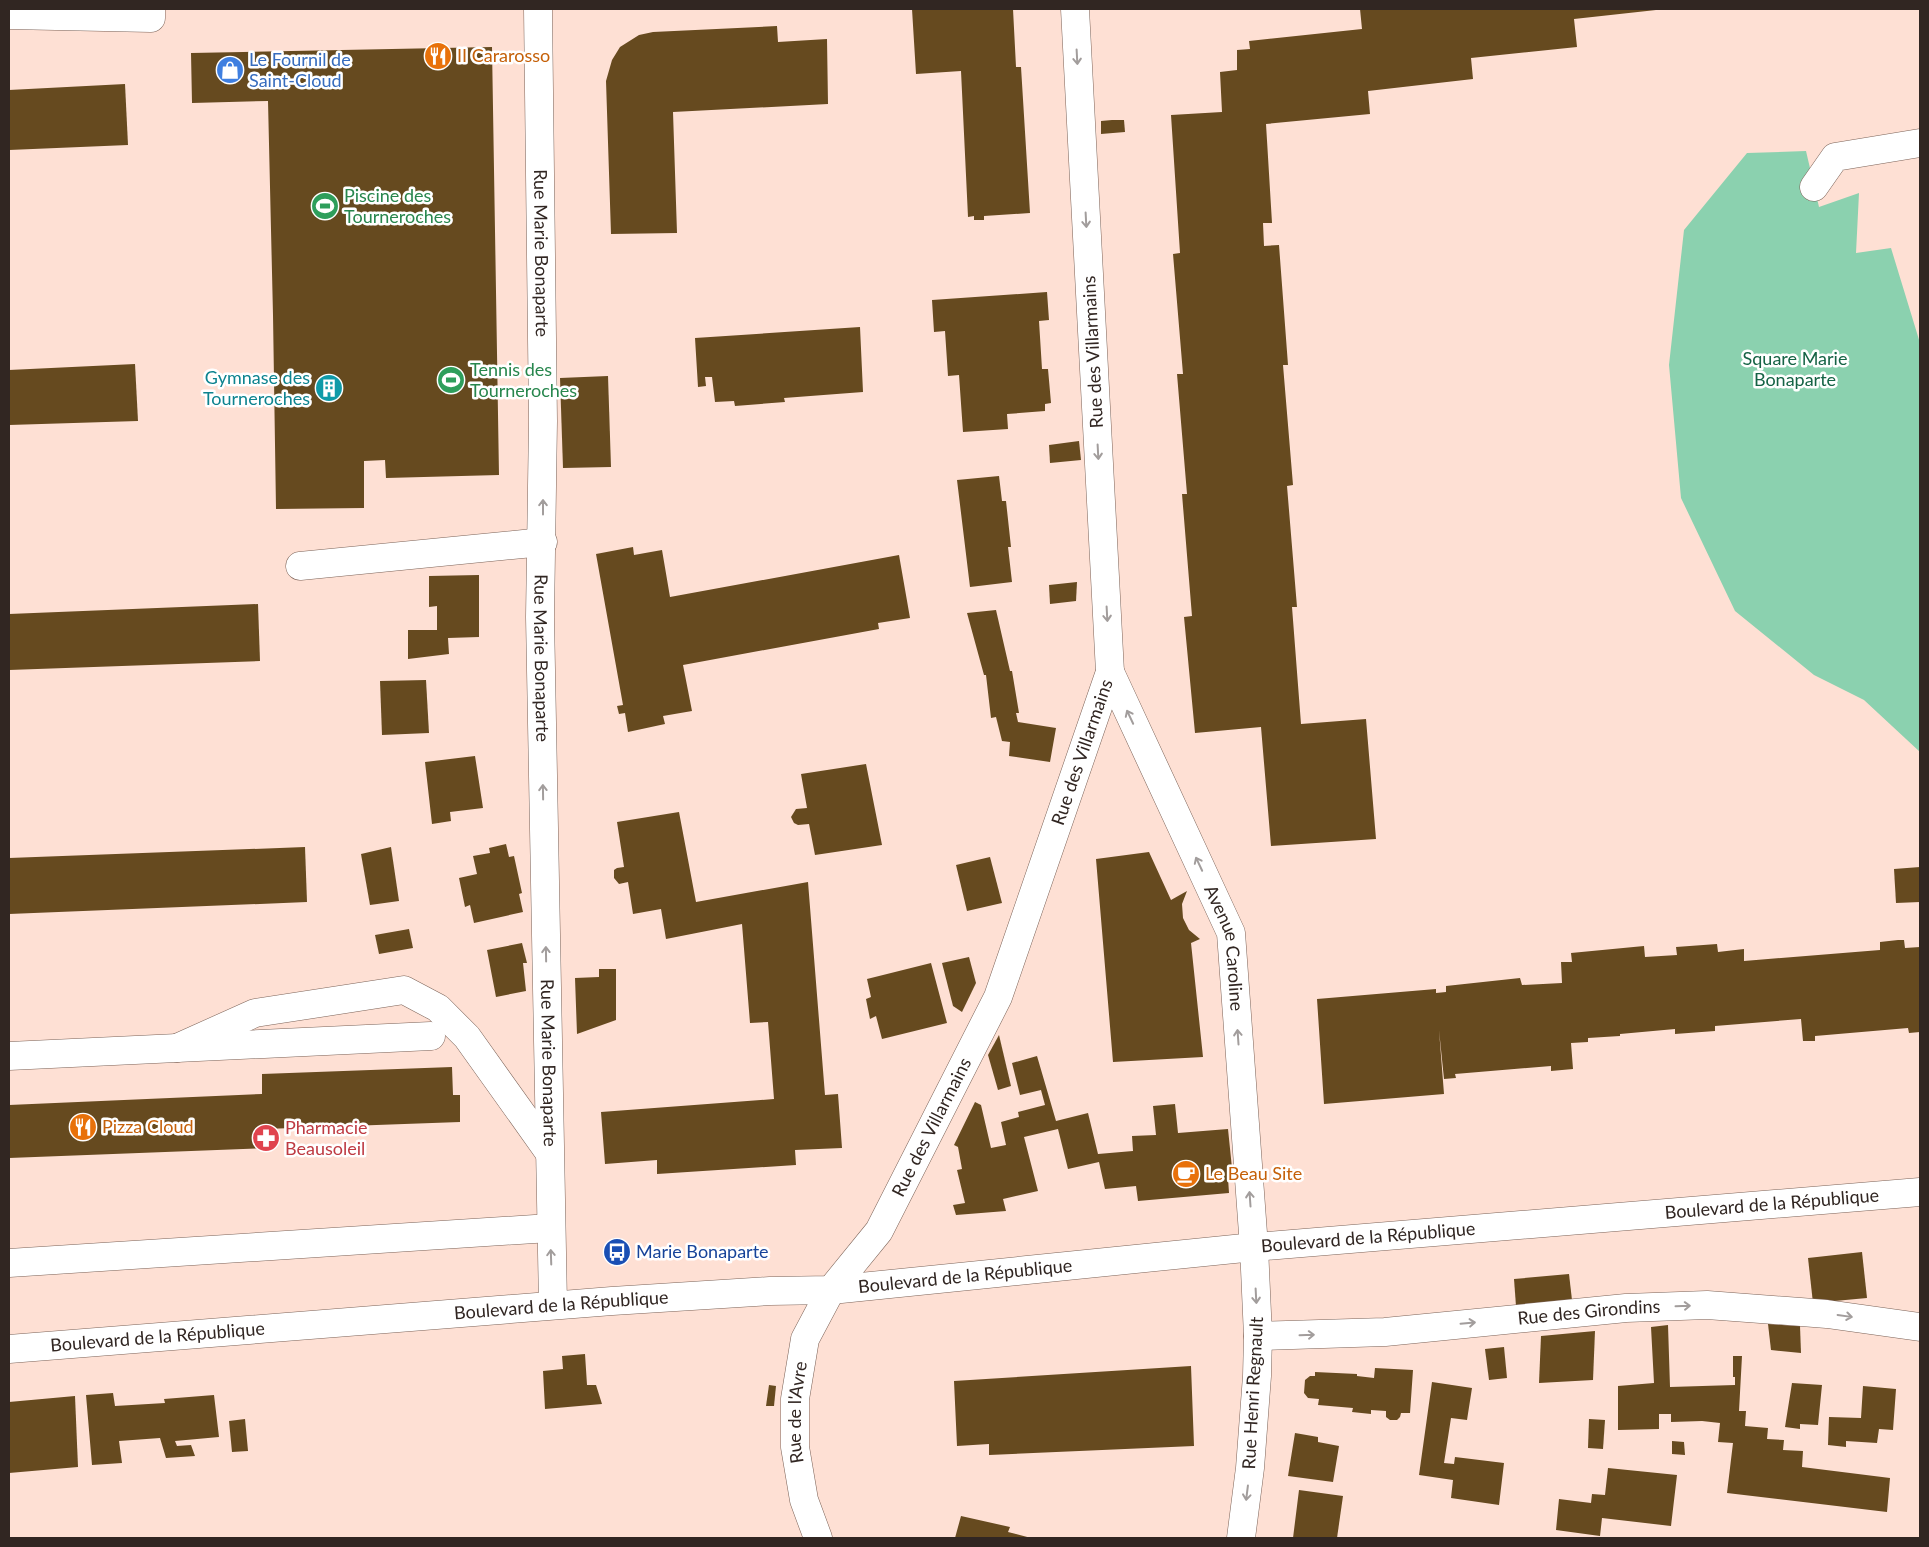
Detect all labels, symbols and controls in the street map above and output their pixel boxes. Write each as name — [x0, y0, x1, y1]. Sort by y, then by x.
restaurant icon: II Cararosso — [423, 41, 453, 71]
place label: II Cararosso — [457, 44, 550, 66]
place label: Le Fournil de Saint-Cloud — [249, 48, 351, 91]
one-way arrow — [1073, 49, 1082, 65]
shop icon: Le Fournil de Saint-Cloud — [215, 55, 245, 85]
street label: Rue Marie Bonaparte — [530, 169, 554, 337]
place label: Piscine des Tourneroches — [344, 184, 451, 227]
sports icon: Piscine des Tourneroches — [310, 191, 340, 221]
one-way arrow — [1081, 211, 1090, 227]
street label: Rue des Villarmains — [1077, 275, 1107, 429]
park label: Square Marie Bonaparte — [1743, 347, 1847, 390]
place label: Tennis des Tourneroches — [470, 358, 577, 401]
sports icon: Tennis des Tourneroches — [436, 365, 466, 395]
place label: Gymnase des Tourneroches — [203, 366, 310, 409]
building icon: Gymnase des Tourneroches — [314, 373, 344, 403]
one-way arrow — [1094, 444, 1103, 460]
one-way arrow — [538, 499, 548, 516]
street label: Rue Marie Bonaparte — [530, 574, 554, 742]
one-way arrow — [1102, 606, 1111, 622]
street label: Rue des Villarmains — [1046, 676, 1117, 828]
one-way arrow — [1125, 710, 1135, 725]
one-way arrow — [538, 784, 548, 800]
one-way arrow — [1193, 857, 1203, 872]
street label: Avenue Caroline — [1200, 881, 1249, 1012]
one-way arrow — [541, 946, 551, 962]
street label: Rue Marie Bonaparte — [537, 979, 562, 1147]
one-way arrow — [1234, 1029, 1243, 1045]
street label: Rue des Villarmains — [886, 1053, 975, 1200]
restaurant icon: Pizza Cloud — [68, 1112, 98, 1142]
place label: Pizza Cloud — [102, 1115, 194, 1137]
place label: Pharmacie Beausoleil — [285, 1116, 367, 1159]
pharmacy icon: Pharmacie Beausoleil — [251, 1123, 281, 1153]
cafe icon: Le Beau Site — [1171, 1159, 1201, 1189]
place label: Le Beau Site — [1205, 1162, 1302, 1184]
street label: Boulevard de la République — [1664, 1183, 1880, 1223]
one-way arrow — [1245, 1191, 1255, 1207]
street label: Boulevard de la République — [1260, 1217, 1476, 1256]
bus stop icon: Marie Bonaparte — [602, 1237, 632, 1267]
place label: Marie Bonaparte — [636, 1240, 769, 1262]
one-way arrow — [546, 1249, 556, 1265]
street label: Boulevard de la République — [857, 1254, 1073, 1297]
street label: Boulevard de la République — [453, 1285, 669, 1324]
one-way arrow — [1252, 1288, 1261, 1304]
street label: Rue des Girondins — [1516, 1295, 1661, 1329]
one-way arrow — [1674, 1301, 1691, 1311]
one-way arrow — [1836, 1312, 1852, 1322]
street label: Rue Henri Regnault — [1237, 1316, 1267, 1470]
street label: Boulevard de la République — [49, 1317, 265, 1356]
one-way arrow — [1460, 1318, 1476, 1328]
one-way arrow — [1298, 1330, 1314, 1339]
street label: Rue de l'Avre — [782, 1359, 811, 1465]
one-way arrow — [1242, 1485, 1252, 1501]

